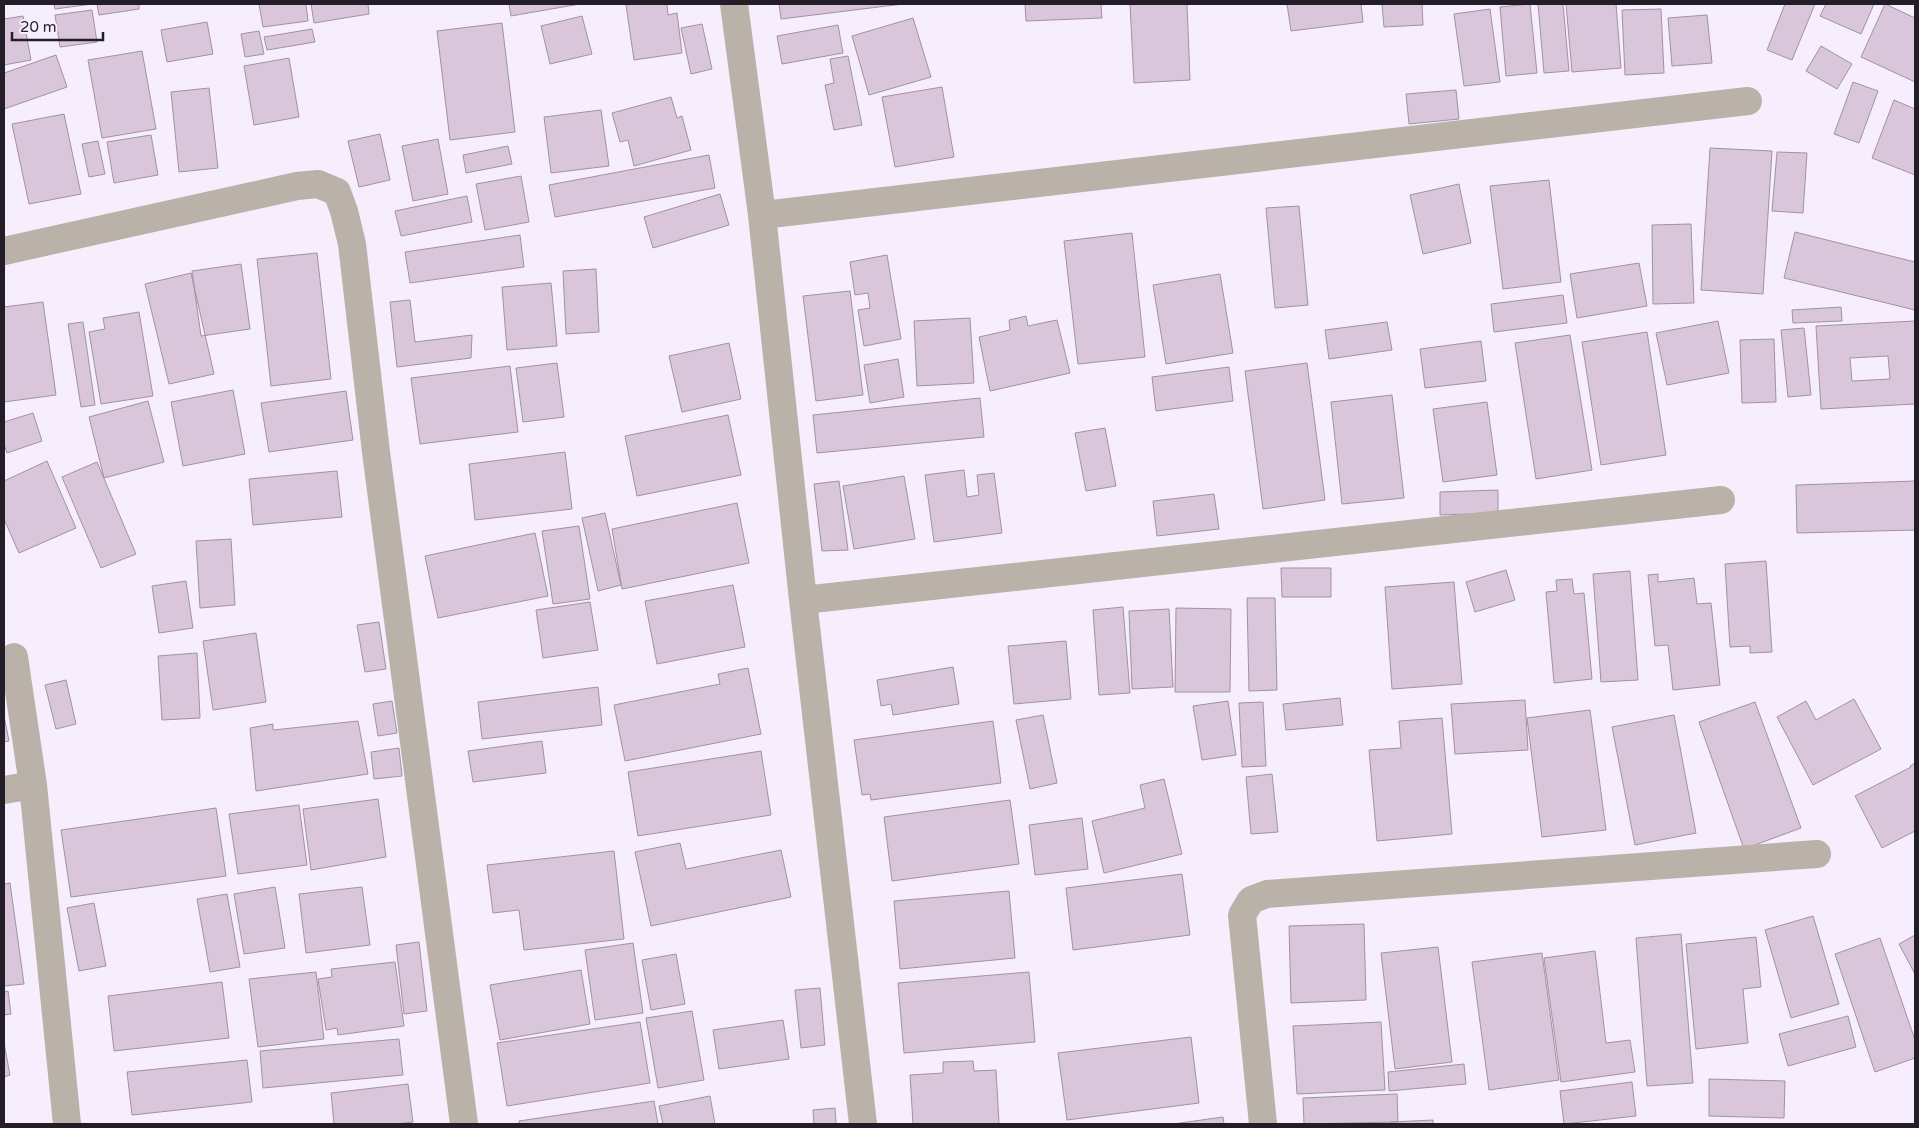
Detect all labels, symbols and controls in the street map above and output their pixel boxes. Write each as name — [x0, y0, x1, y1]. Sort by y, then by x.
scale bar — [12, 10, 104, 42]
text: 20 m — [20, 18, 57, 36]

